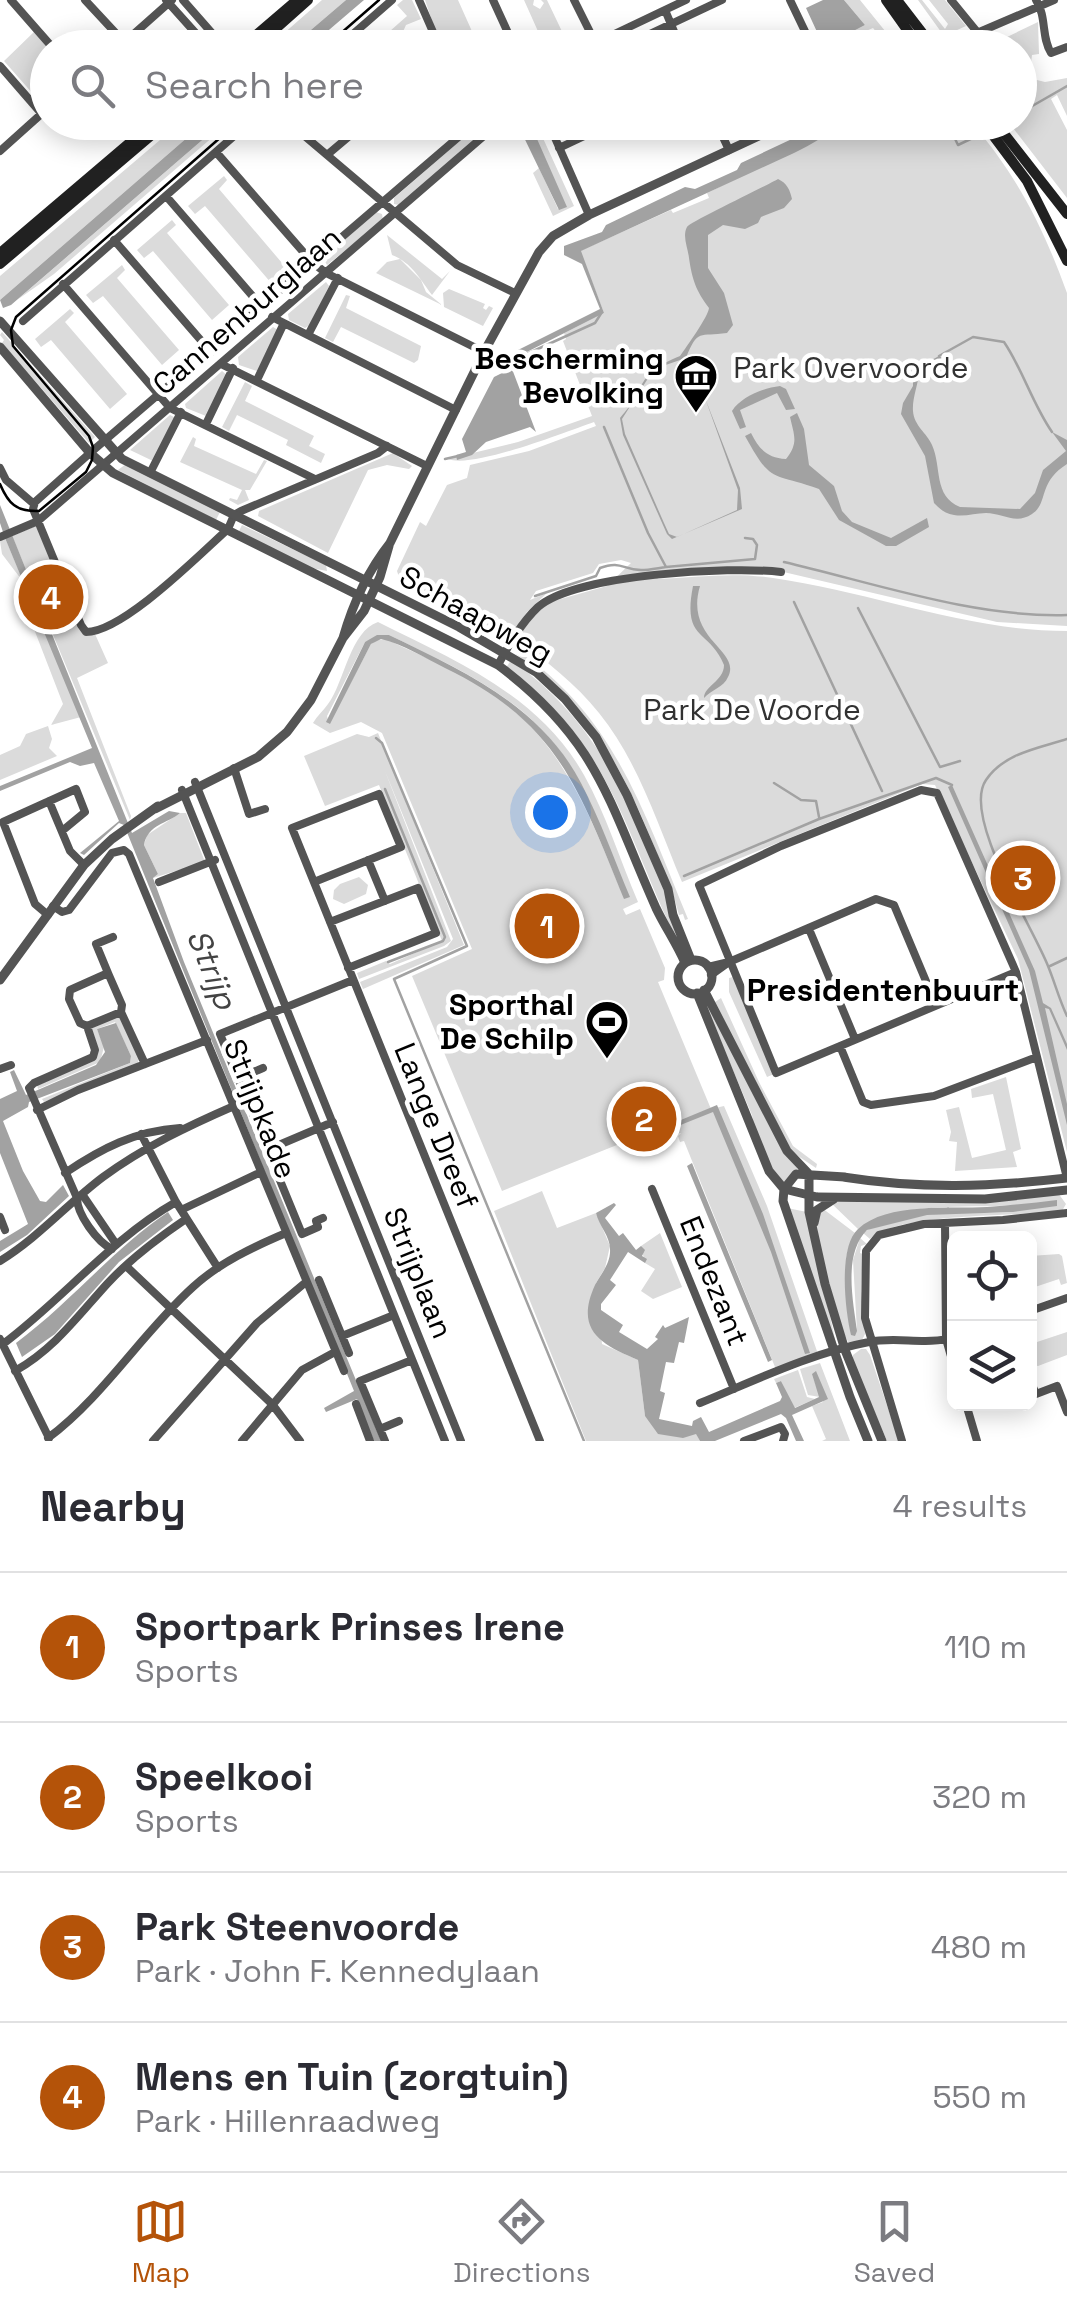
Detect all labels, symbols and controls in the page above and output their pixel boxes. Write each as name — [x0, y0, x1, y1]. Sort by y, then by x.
search box — [30, 30, 1037, 140]
icon: search — [65, 58, 120, 113]
text: Search here — [145, 61, 364, 109]
street label: Cannenburglaan — [144, 218, 349, 403]
place label: Bescherming Bevolking — [475, 339, 664, 412]
park label: Park Overvoorde — [733, 348, 969, 387]
museum icon: Bescherming Bevolking — [673, 353, 719, 414]
street label: Schaapweg — [393, 557, 560, 673]
pin: 4 — [18, 560, 84, 634]
park label: Park De Voorde — [643, 690, 861, 729]
your location — [525, 787, 576, 838]
pin: 3 — [990, 840, 1056, 916]
pin: 1 — [514, 888, 580, 964]
water label: Strijp — [178, 923, 247, 1016]
district label: Presidentenbuurt — [747, 970, 1019, 1010]
place label: Sporthal De Schilp — [440, 985, 574, 1058]
sports icon: Sporthal De Schilp — [584, 999, 630, 1060]
street label: Strijpkade — [215, 1033, 306, 1184]
street label: Lange Dreef — [385, 1037, 487, 1215]
pin: 2 — [612, 1082, 676, 1156]
street label: Strijplaan — [375, 1202, 462, 1344]
street label: Endezant — [671, 1210, 758, 1351]
map controls — [947, 1231, 1037, 1411]
button: locate — [947, 1231, 1037, 1321]
button: layers — [947, 1321, 1037, 1411]
text: Nearby — [40, 1480, 186, 1533]
text: 4 results — [892, 1486, 1027, 1526]
text: Sportpark Prinses Irene — [135, 1603, 565, 1651]
text: 1 — [65, 1627, 80, 1667]
text: 110 m — [944, 1627, 1027, 1667]
text: Sports — [135, 1651, 239, 1691]
text: Speelkooi — [135, 1753, 313, 1801]
text: 2 — [63, 1777, 82, 1817]
text: 320 m — [932, 1777, 1027, 1817]
text: Sports — [135, 1801, 239, 1841]
text: Park Steenvoorde — [135, 1903, 459, 1951]
text: 3 — [63, 1927, 82, 1967]
text: 480 m — [931, 1927, 1027, 1967]
text: Park · John F. Kennedylaan — [135, 1951, 540, 1991]
text: Mens en Tuin (zorgtuin) — [135, 2053, 569, 2101]
text: 4 — [62, 2077, 83, 2117]
text: 550 m — [932, 2077, 1027, 2117]
text: Park · Hillenraadweg — [135, 2101, 440, 2141]
tab: Map — [132, 2194, 190, 2290]
tab: Directions — [453, 2194, 590, 2290]
tab: Saved — [854, 2194, 935, 2290]

